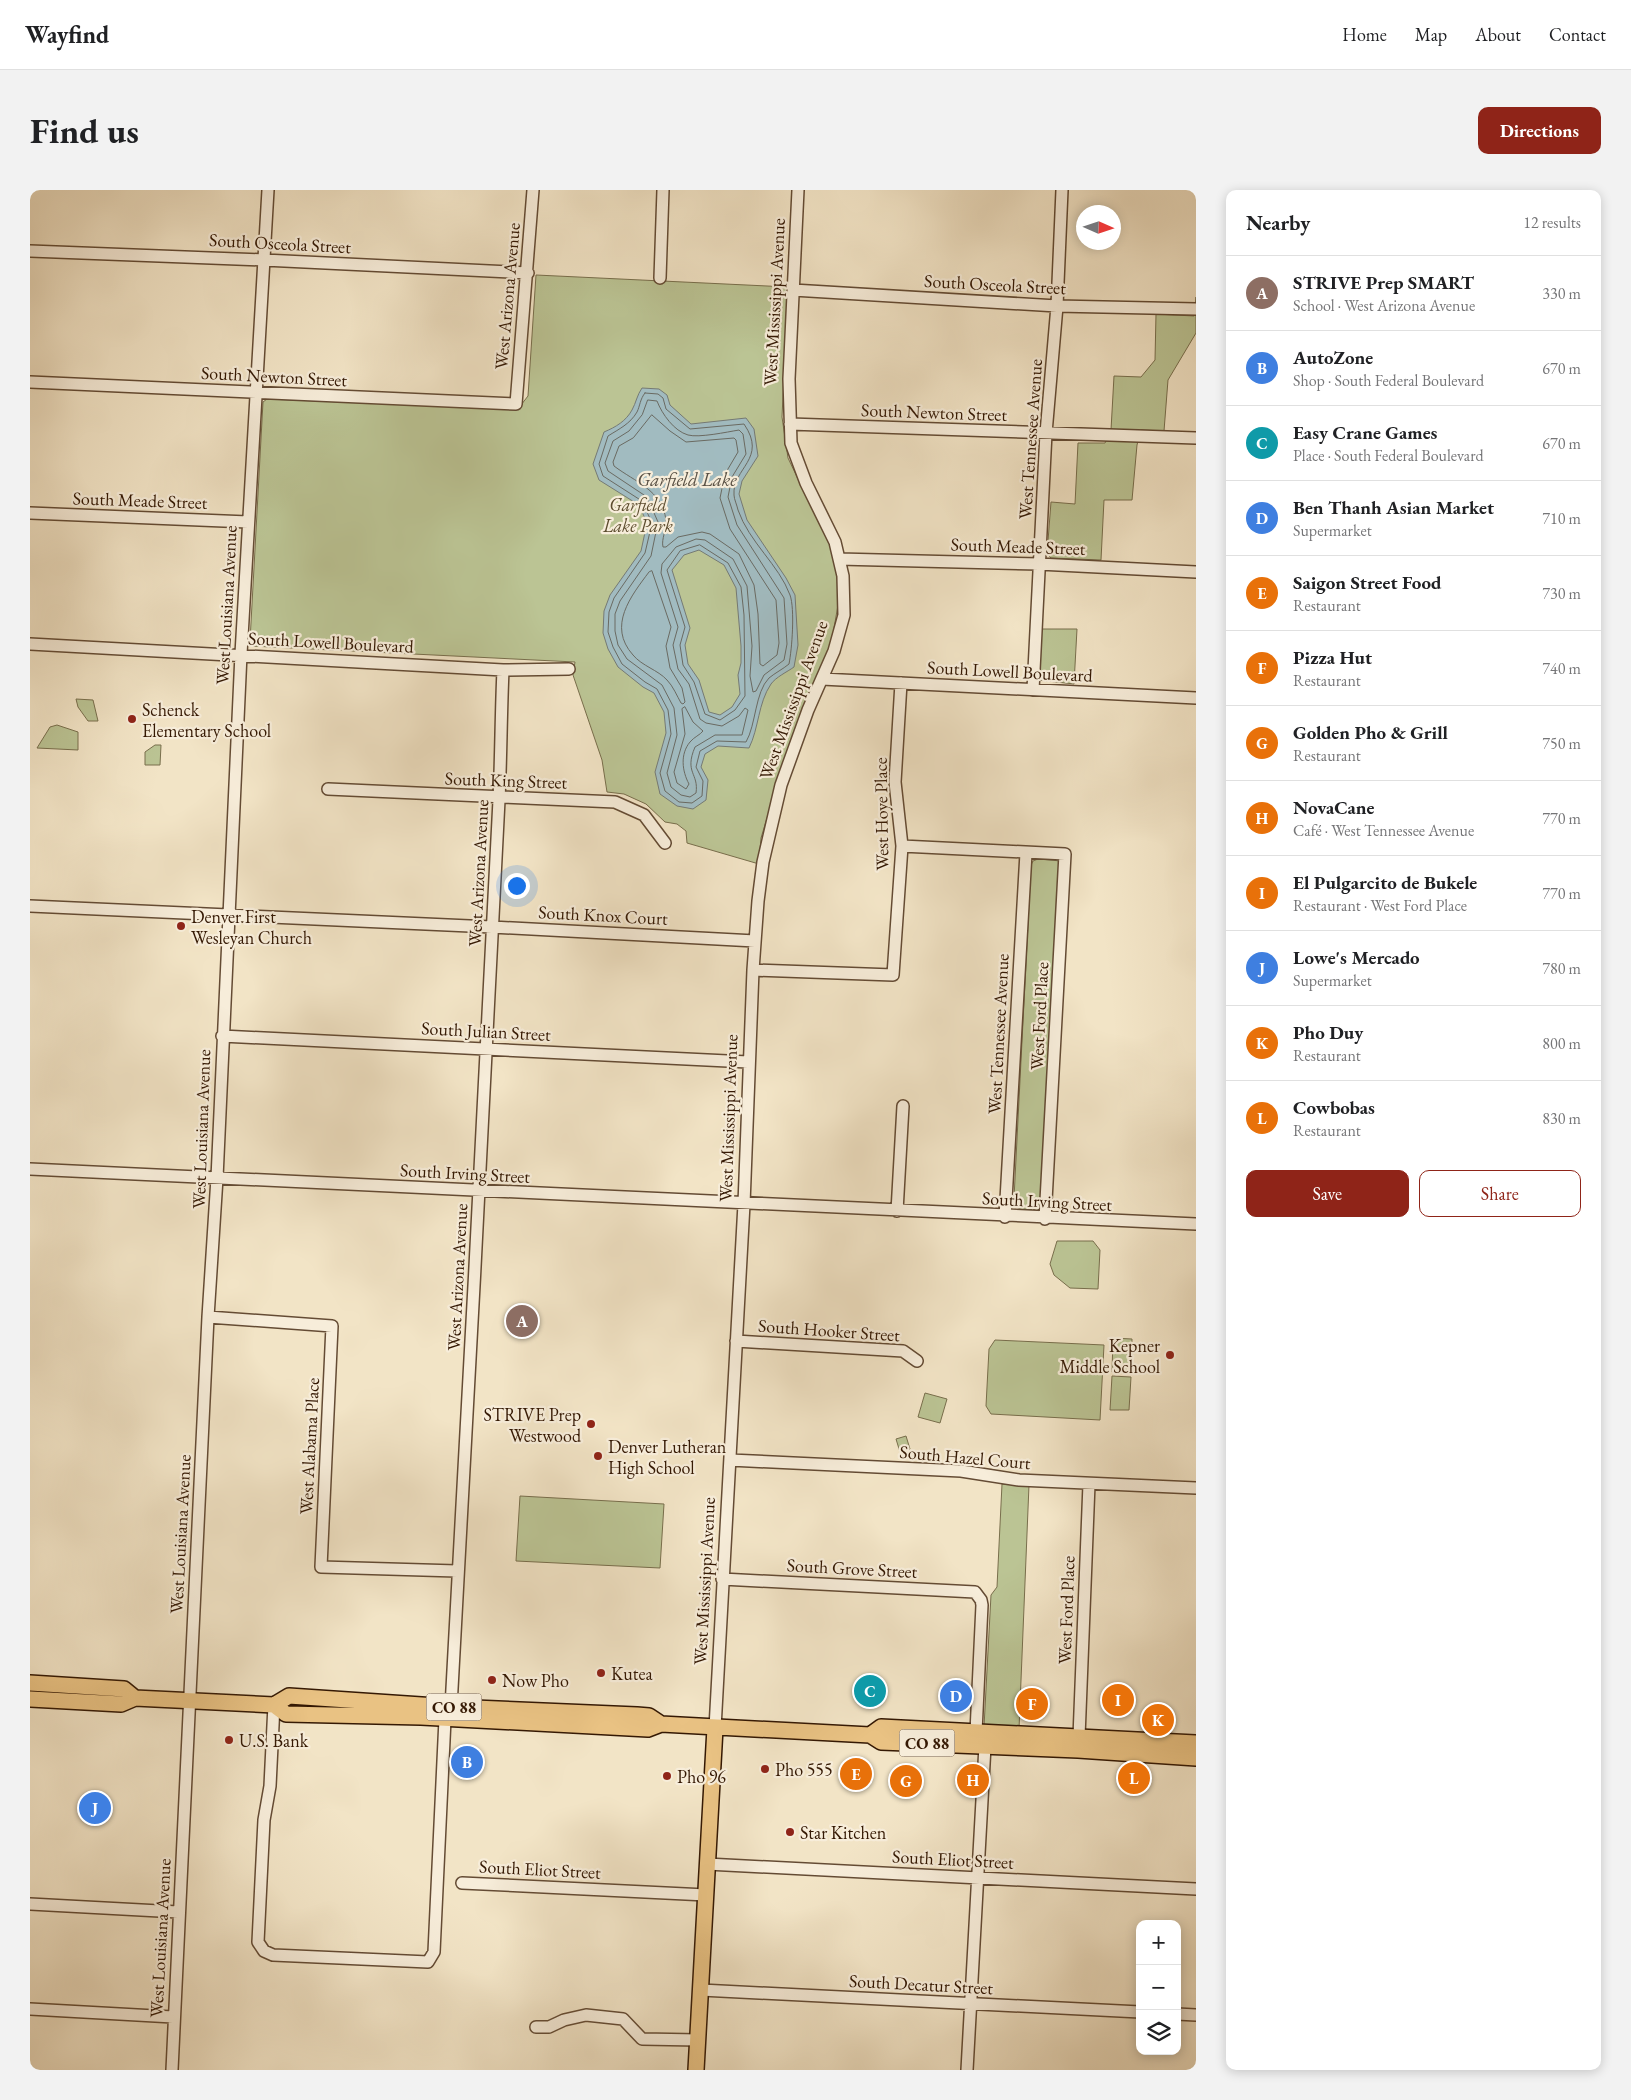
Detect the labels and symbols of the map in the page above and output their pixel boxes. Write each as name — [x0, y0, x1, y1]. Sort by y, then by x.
north arrow — [1076, 205, 1121, 250]
street label: West Mississippi Avenue — [758, 218, 790, 386]
street label: West Arizona Avenue — [489, 222, 525, 370]
street label: South Osceola Street — [209, 228, 352, 258]
street label: South Osceola Street — [924, 269, 1067, 299]
street label: West Tennessee Avenue — [1013, 358, 1047, 520]
street label: South Newton Street — [200, 361, 348, 391]
street label: South Newton Street — [861, 398, 1008, 426]
water label: Garfield Lake — [637, 467, 737, 492]
street label: South Meade Street — [72, 486, 208, 514]
park label: Garfield Lake Park — [602, 493, 673, 537]
street label: West Louisiana Avenue — [210, 525, 242, 685]
street label: South Meade Street — [950, 532, 1086, 560]
street label: West Mississippi Avenue — [753, 617, 833, 783]
street label: South Lowell Boulevard — [248, 626, 415, 658]
street label: South Lowell Boulevard — [927, 655, 1094, 687]
place label: Schenck Elementary School — [142, 698, 271, 742]
marker: Schenck Elementary School — [126, 713, 138, 725]
street label: West Hoye Place — [869, 757, 893, 871]
street label: South King Street — [444, 766, 568, 794]
street label: West Arizona Avenue — [463, 799, 493, 947]
your location — [504, 873, 530, 899]
street label: South Knox Court — [538, 900, 669, 930]
place label: Denver First Wesleyan Church — [191, 905, 312, 949]
marker: Denver First Wesleyan Church — [175, 920, 187, 932]
street label: West Tennessee Avenue — [982, 953, 1014, 1115]
street label: West Ford Place — [1025, 961, 1053, 1071]
street label: South Julian Street — [421, 1016, 552, 1046]
street label: West Mississippi Avenue — [714, 1034, 742, 1202]
street label: West Louisiana Avenue — [187, 1049, 215, 1209]
street label: South Irving Street — [399, 1158, 531, 1188]
street label: South Irving Street — [981, 1186, 1113, 1216]
street label: West Arizona Avenue — [442, 1203, 472, 1351]
pin: A — [506, 1302, 538, 1340]
street label: South Hooker Street — [757, 1314, 901, 1346]
place label: Kepner Middle School — [1059, 1334, 1160, 1378]
marker: Kepner Middle School — [1164, 1349, 1176, 1361]
street label: West Alabama Place — [294, 1377, 324, 1515]
place label: STRIVE Prep Westwood — [483, 1403, 582, 1447]
marker: STRIVE Prep Westwood — [585, 1418, 597, 1430]
place label: Denver Lutheran High School — [608, 1435, 727, 1479]
street label: South Hazel Court — [899, 1440, 1032, 1474]
marker: Denver Lutheran High School — [592, 1450, 604, 1462]
street label: West Louisiana Avenue — [164, 1454, 196, 1614]
street label: West Mississippi Avenue — [688, 1497, 720, 1665]
street label: South Grove Street — [786, 1553, 918, 1583]
street label: West Ford Place — [1053, 1555, 1079, 1665]
place label: Kutea — [611, 1662, 653, 1685]
marker: Kutea — [595, 1667, 607, 1679]
place label: Now Pho — [502, 1669, 569, 1692]
pin: C — [854, 1672, 886, 1710]
marker: Now Pho — [486, 1674, 498, 1686]
pin: D — [940, 1677, 972, 1715]
pin: I — [1102, 1681, 1134, 1719]
pin: F — [1016, 1685, 1048, 1723]
road number: CO 88 — [426, 1694, 482, 1720]
pin: K — [1142, 1701, 1174, 1739]
place label: U.S. Bank — [239, 1729, 309, 1752]
road number: CO 88 — [900, 1730, 954, 1756]
marker: U.S. Bank — [223, 1734, 235, 1746]
pin: B — [451, 1743, 483, 1781]
pin: E — [840, 1755, 872, 1793]
place label: Pho 555 — [775, 1758, 833, 1781]
pin: L — [1118, 1759, 1150, 1797]
pin: H — [957, 1761, 989, 1799]
pin: G — [890, 1762, 922, 1800]
marker: Pho 555 — [759, 1763, 771, 1775]
place label: Pho 96 — [677, 1765, 726, 1788]
marker: Pho 96 — [661, 1770, 673, 1782]
pin: J — [79, 1789, 111, 1827]
place label: Star Kitchen — [800, 1821, 887, 1844]
marker: Star Kitchen — [784, 1826, 796, 1838]
street label: South Eliot Street — [892, 1844, 1015, 1874]
street label: South Eliot Street — [479, 1854, 602, 1884]
street label: West Louisiana Avenue — [144, 1858, 176, 2018]
street label: South Decatur Street — [848, 1969, 994, 1999]

